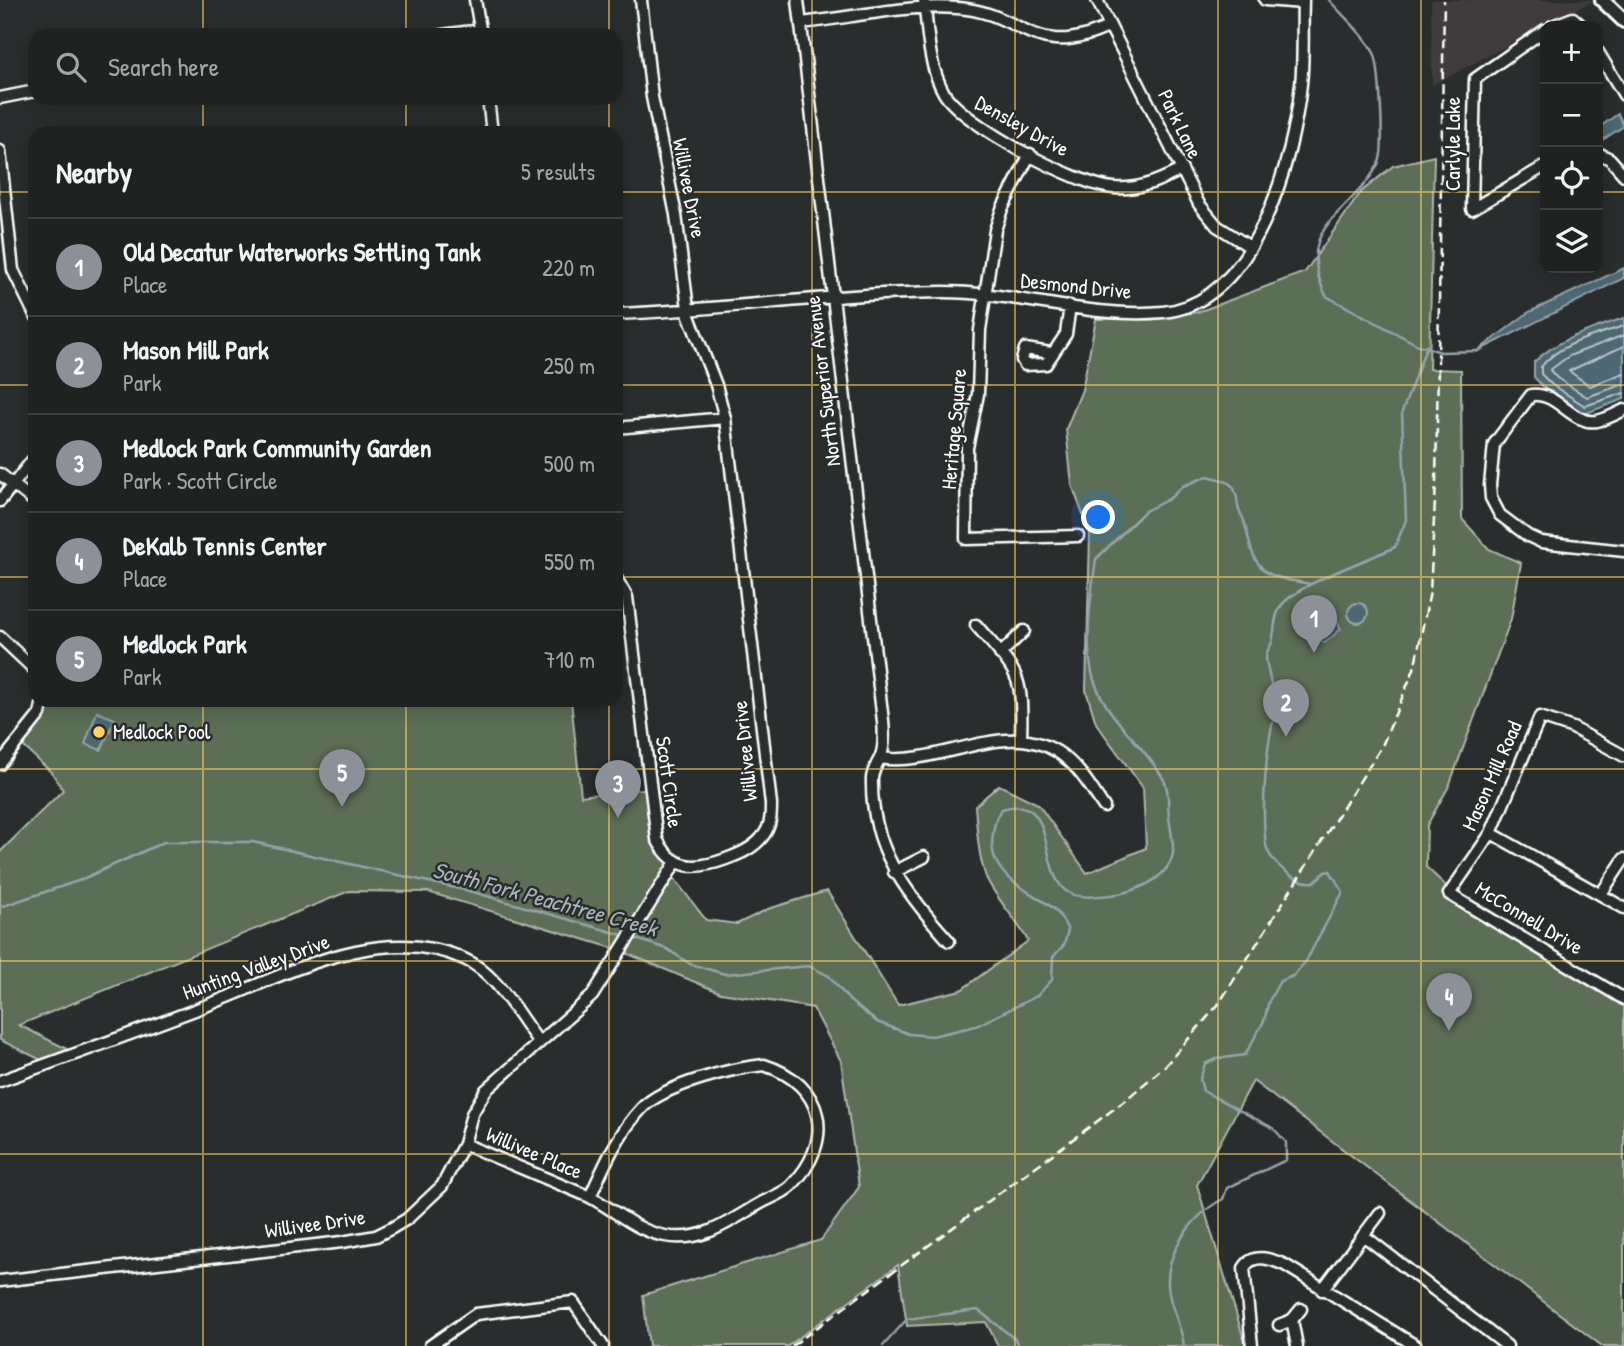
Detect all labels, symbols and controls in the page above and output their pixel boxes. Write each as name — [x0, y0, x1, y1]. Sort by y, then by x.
map controls — [1540, 21, 1603, 273]
button: + — [1540, 21, 1603, 84]
search box — [28, 28, 623, 105]
icon: search — [52, 48, 90, 86]
text: Search here — [108, 49, 219, 84]
street label: Park Lane — [1151, 84, 1210, 163]
button: − — [1540, 84, 1603, 147]
street label: Densley Drive — [970, 88, 1074, 163]
street label: Carlyle Lake — [1438, 97, 1467, 191]
street label: Willivee Drive — [666, 136, 713, 240]
button: locate — [1540, 147, 1603, 210]
text: Nearby — [56, 152, 132, 192]
text: 5 results — [521, 156, 595, 187]
button: layers — [1540, 210, 1603, 273]
text: Old Decatur Waterworks Settling Tank — [123, 234, 481, 269]
text: 1 — [75, 252, 83, 283]
text: 220 m — [542, 252, 595, 283]
street label: Desmond Drive — [1019, 265, 1133, 306]
text: Place — [123, 269, 167, 300]
street label: North Superior Avenue — [798, 294, 847, 468]
text: Mason Mill Park — [123, 332, 269, 367]
text: 2 — [74, 350, 84, 381]
text: 250 m — [543, 350, 595, 381]
text: Park — [123, 367, 161, 398]
street label: Heritage Square — [934, 367, 973, 491]
text: Medlock Park Community Garden — [123, 430, 432, 465]
text: 3 — [74, 448, 84, 479]
text: 500 m — [544, 448, 595, 479]
text: Park · Scott Circle — [123, 465, 277, 496]
your location — [1081, 500, 1115, 534]
text: DeKalb Tennis Center — [123, 528, 327, 563]
text: 4 — [75, 546, 83, 577]
text: 550 m — [544, 546, 595, 577]
text: Place — [123, 563, 167, 594]
pin: 1 — [1291, 595, 1337, 653]
text: Medlock Park — [123, 626, 247, 661]
text: 5 — [74, 644, 84, 675]
text: 710 m — [544, 644, 595, 675]
text: Park — [123, 661, 161, 692]
pin: 2 — [1263, 679, 1309, 737]
street label: Willivee Drive — [725, 699, 764, 803]
street label: Mason Mill Road — [1454, 716, 1529, 835]
place label: Medlock Pool — [113, 717, 211, 746]
marker: Medlock Pool — [91, 724, 107, 740]
street label: Scott Circle — [649, 734, 690, 829]
pin: 5 — [319, 749, 365, 807]
pin: 3 — [595, 760, 641, 818]
water label: South Fork Peachtree Creek — [430, 854, 663, 944]
street label: McConnell Drive — [1470, 874, 1589, 961]
street label: Hunting Valley Drive — [179, 927, 333, 1006]
pin: 4 — [1426, 973, 1472, 1031]
street label: Willivee Place — [482, 1119, 587, 1186]
street label: Willivee Drive — [263, 1202, 367, 1245]

